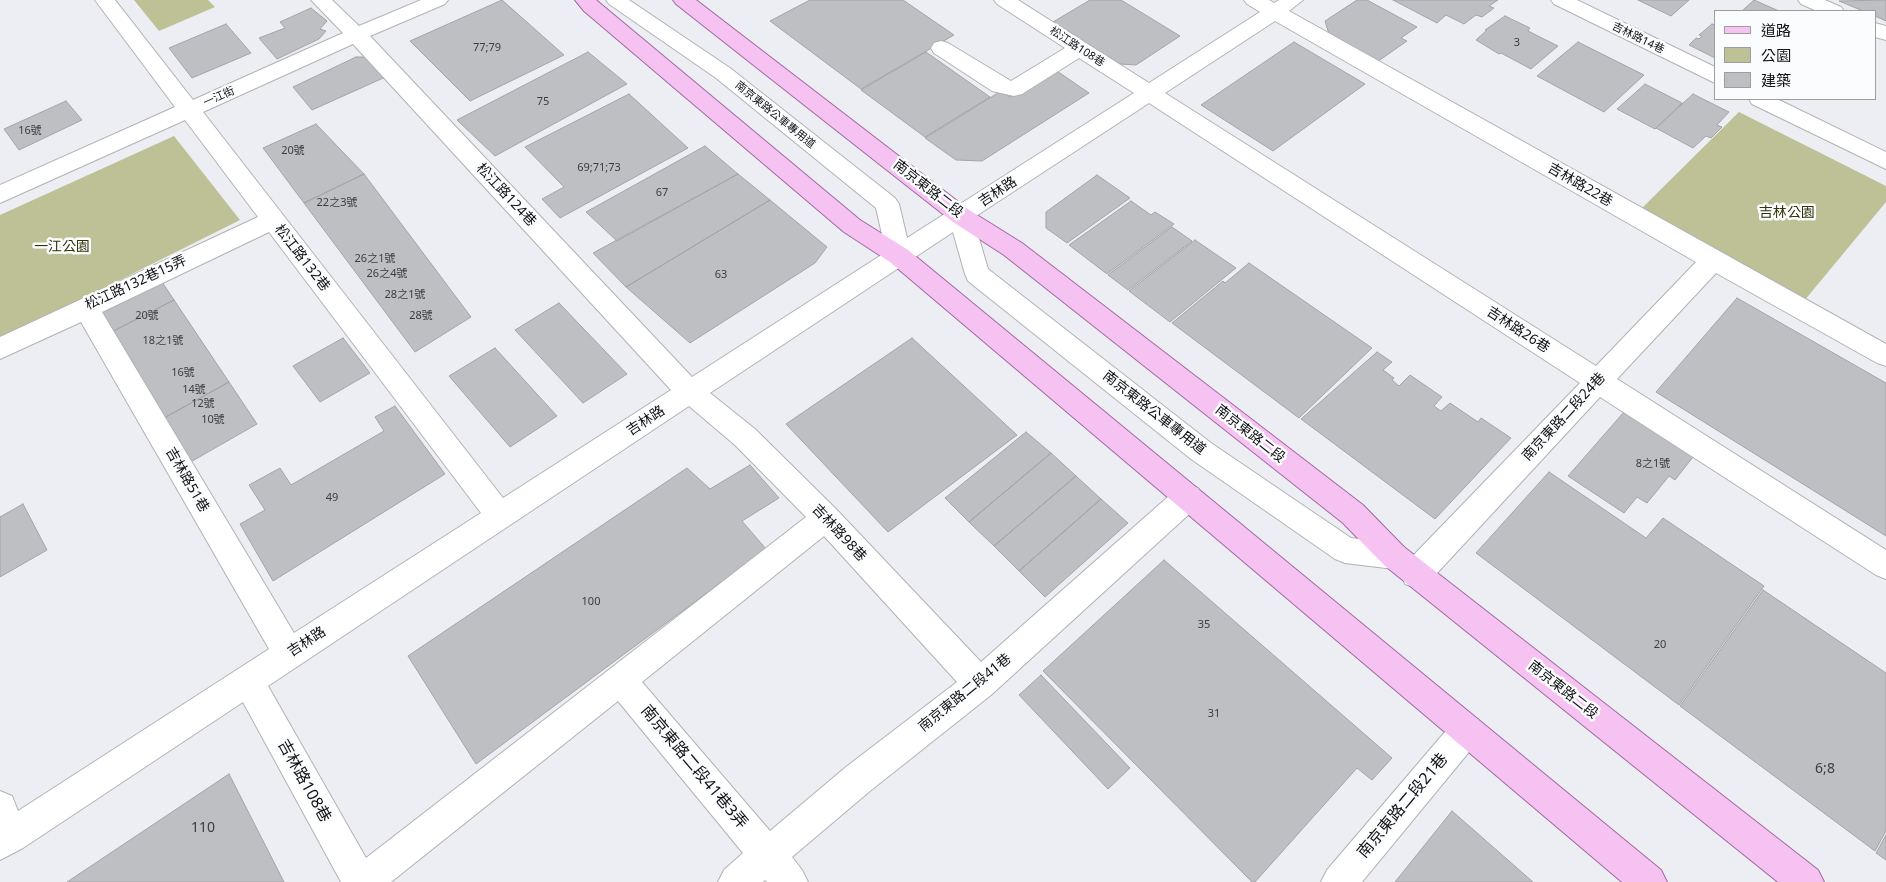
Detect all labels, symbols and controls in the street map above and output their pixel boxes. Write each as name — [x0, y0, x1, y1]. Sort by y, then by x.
legend — [1714, 10, 1876, 100]
street label: 吉林路14巷 — [1610, 20, 1666, 56]
text: 道路 — [1761, 20, 1791, 40]
street label: 松江路108巷 — [1047, 24, 1107, 70]
house number: 3 — [1514, 36, 1520, 50]
house number: 77;79 — [473, 41, 501, 55]
text: 公園 — [1761, 45, 1791, 65]
text: 建築 — [1761, 70, 1791, 90]
street label: 南京東路公車專用道 — [732, 79, 818, 151]
street label: 一江街 — [201, 84, 237, 110]
house number: 75 — [537, 95, 549, 109]
house number: 16號 — [18, 124, 42, 138]
house number: 20號 — [281, 144, 305, 158]
street label: 南京東路二段 — [890, 157, 966, 221]
street label: 松江路124巷 — [473, 160, 539, 230]
street label: 吉林路22巷 — [1545, 160, 1615, 210]
house number: 69;71;73 — [577, 161, 621, 175]
street label: 吉林路 — [976, 174, 1020, 210]
house number: 67 — [656, 186, 668, 200]
house number: 22之3號 — [317, 196, 357, 210]
park label: 吉林公園 — [1759, 205, 1815, 221]
street label: 松江路132巷 — [271, 221, 333, 295]
park label: 一江公園 — [34, 239, 90, 255]
street label: 松江路132巷15弄 — [83, 252, 189, 314]
house number: 26之1號 — [355, 252, 395, 266]
house number: 26之4號 — [367, 267, 407, 281]
house number: 63 — [715, 268, 727, 282]
house number: 28之1號 — [385, 288, 425, 302]
street label: 吉林路26巷 — [1483, 303, 1553, 357]
house number: 20號 — [135, 309, 159, 323]
house number: 28號 — [409, 309, 433, 323]
house number: 18之1號 — [143, 334, 183, 348]
house number: 16號 — [171, 366, 195, 380]
street label: 南京東路公車專用道 — [1099, 368, 1209, 458]
street label: 南京東路二段24巷 — [1519, 370, 1609, 464]
house number: 14號 — [182, 383, 206, 397]
house number: 12號 — [191, 397, 215, 411]
street label: 南京東路二段 — [1212, 402, 1288, 466]
street label: 吉林路 — [624, 403, 668, 439]
house number: 10號 — [201, 413, 225, 427]
street label: 吉林路51巷 — [162, 445, 212, 515]
house number: 8之1號 — [1636, 457, 1670, 471]
house number: 49 — [326, 491, 338, 505]
street label: 吉林路98巷 — [808, 501, 870, 565]
house number: 100 — [582, 595, 600, 609]
house number: 35 — [1198, 618, 1210, 632]
street label: 吉林路 — [285, 624, 329, 660]
house number: 20 — [1654, 638, 1666, 652]
street label: 南京東路二段41巷 — [915, 651, 1015, 735]
street label: 南京東路二段 — [1525, 658, 1601, 722]
street label: 南京東路二段41巷3弄 — [637, 701, 751, 833]
house number: 31 — [1208, 707, 1220, 721]
street label: 吉林路108巷 — [273, 736, 335, 826]
street label: 南京東路二段21巷 — [1354, 750, 1452, 862]
house number: 6;8 — [1815, 761, 1835, 777]
house number: 110 — [191, 820, 215, 836]

